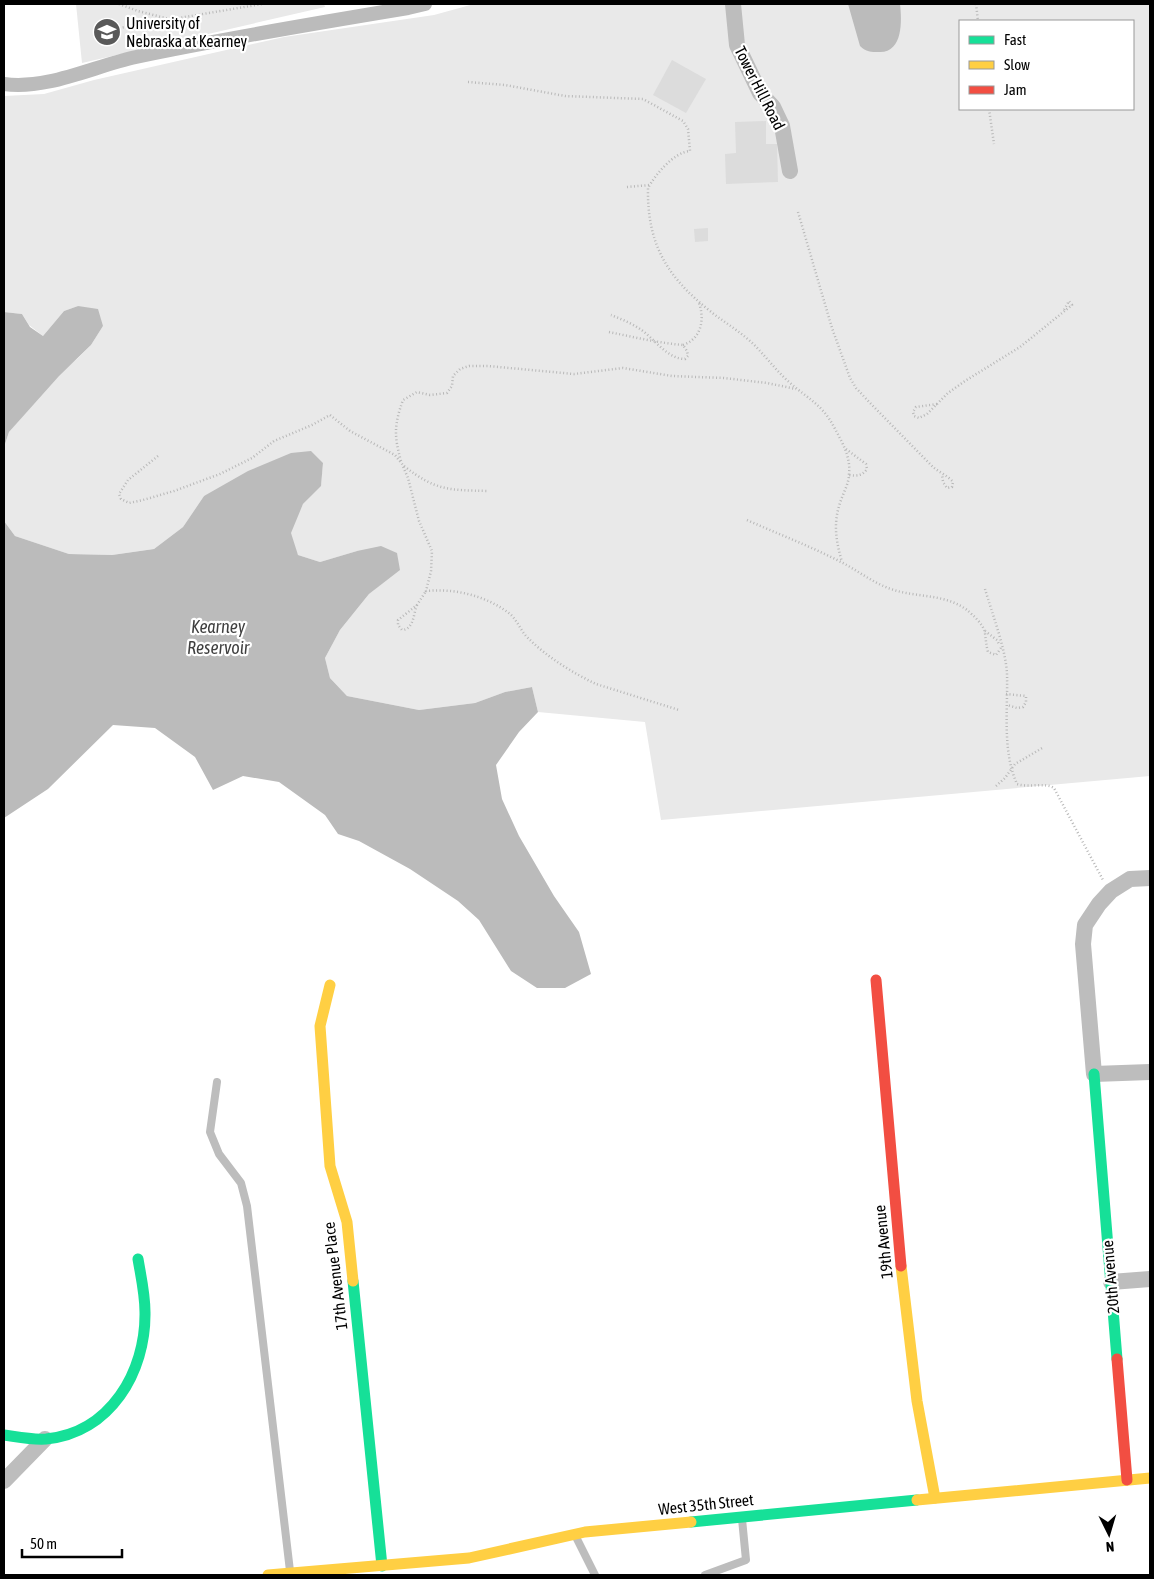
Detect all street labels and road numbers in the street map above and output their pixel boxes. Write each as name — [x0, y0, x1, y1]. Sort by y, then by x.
street label: Tower Hill Road — [731, 43, 789, 133]
street label: 19th Avenue — [870, 1204, 896, 1280]
street label: 17th Avenue Place — [319, 1221, 351, 1331]
street label: 20th Avenue — [1098, 1239, 1122, 1315]
street label: West 35th Street — [658, 1490, 755, 1518]

